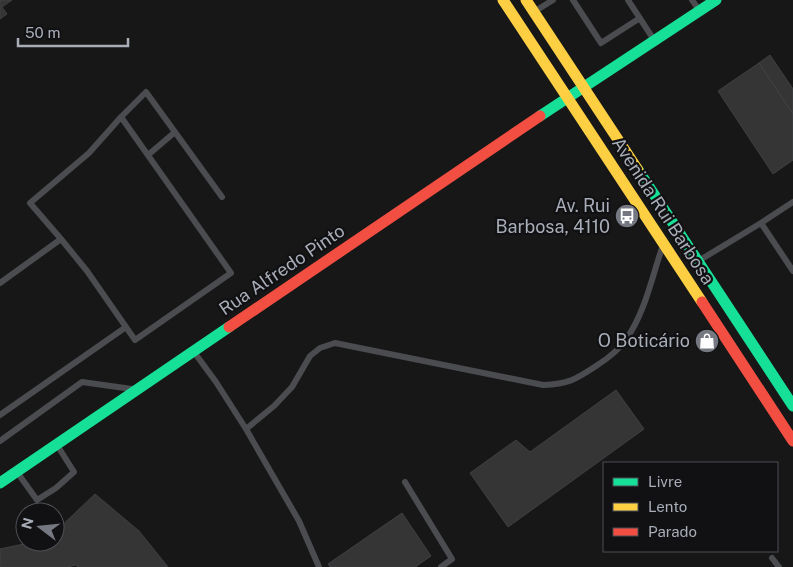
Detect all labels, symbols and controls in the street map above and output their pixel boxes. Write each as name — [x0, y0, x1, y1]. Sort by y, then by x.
scale bar — [18, 15, 128, 47]
text: 50 m — [25, 24, 60, 41]
street label: Avenida Rui Barbosa — [608, 133, 719, 288]
place label: Av. Rui Barbosa, 4110 — [495, 195, 610, 237]
bus stop icon: Av. Rui Barbosa, 4110 — [614, 203, 640, 229]
street label: Rua Alfredo Pinto — [215, 220, 349, 319]
shop icon: O Boticário — [694, 328, 720, 354]
place label: O Boticário — [598, 330, 690, 351]
legend — [603, 462, 778, 552]
text: Livre — [648, 473, 682, 490]
text: Lento — [648, 498, 687, 515]
north arrow — [15, 502, 65, 552]
text: N — [18, 516, 37, 531]
text: Parado — [648, 523, 697, 540]

